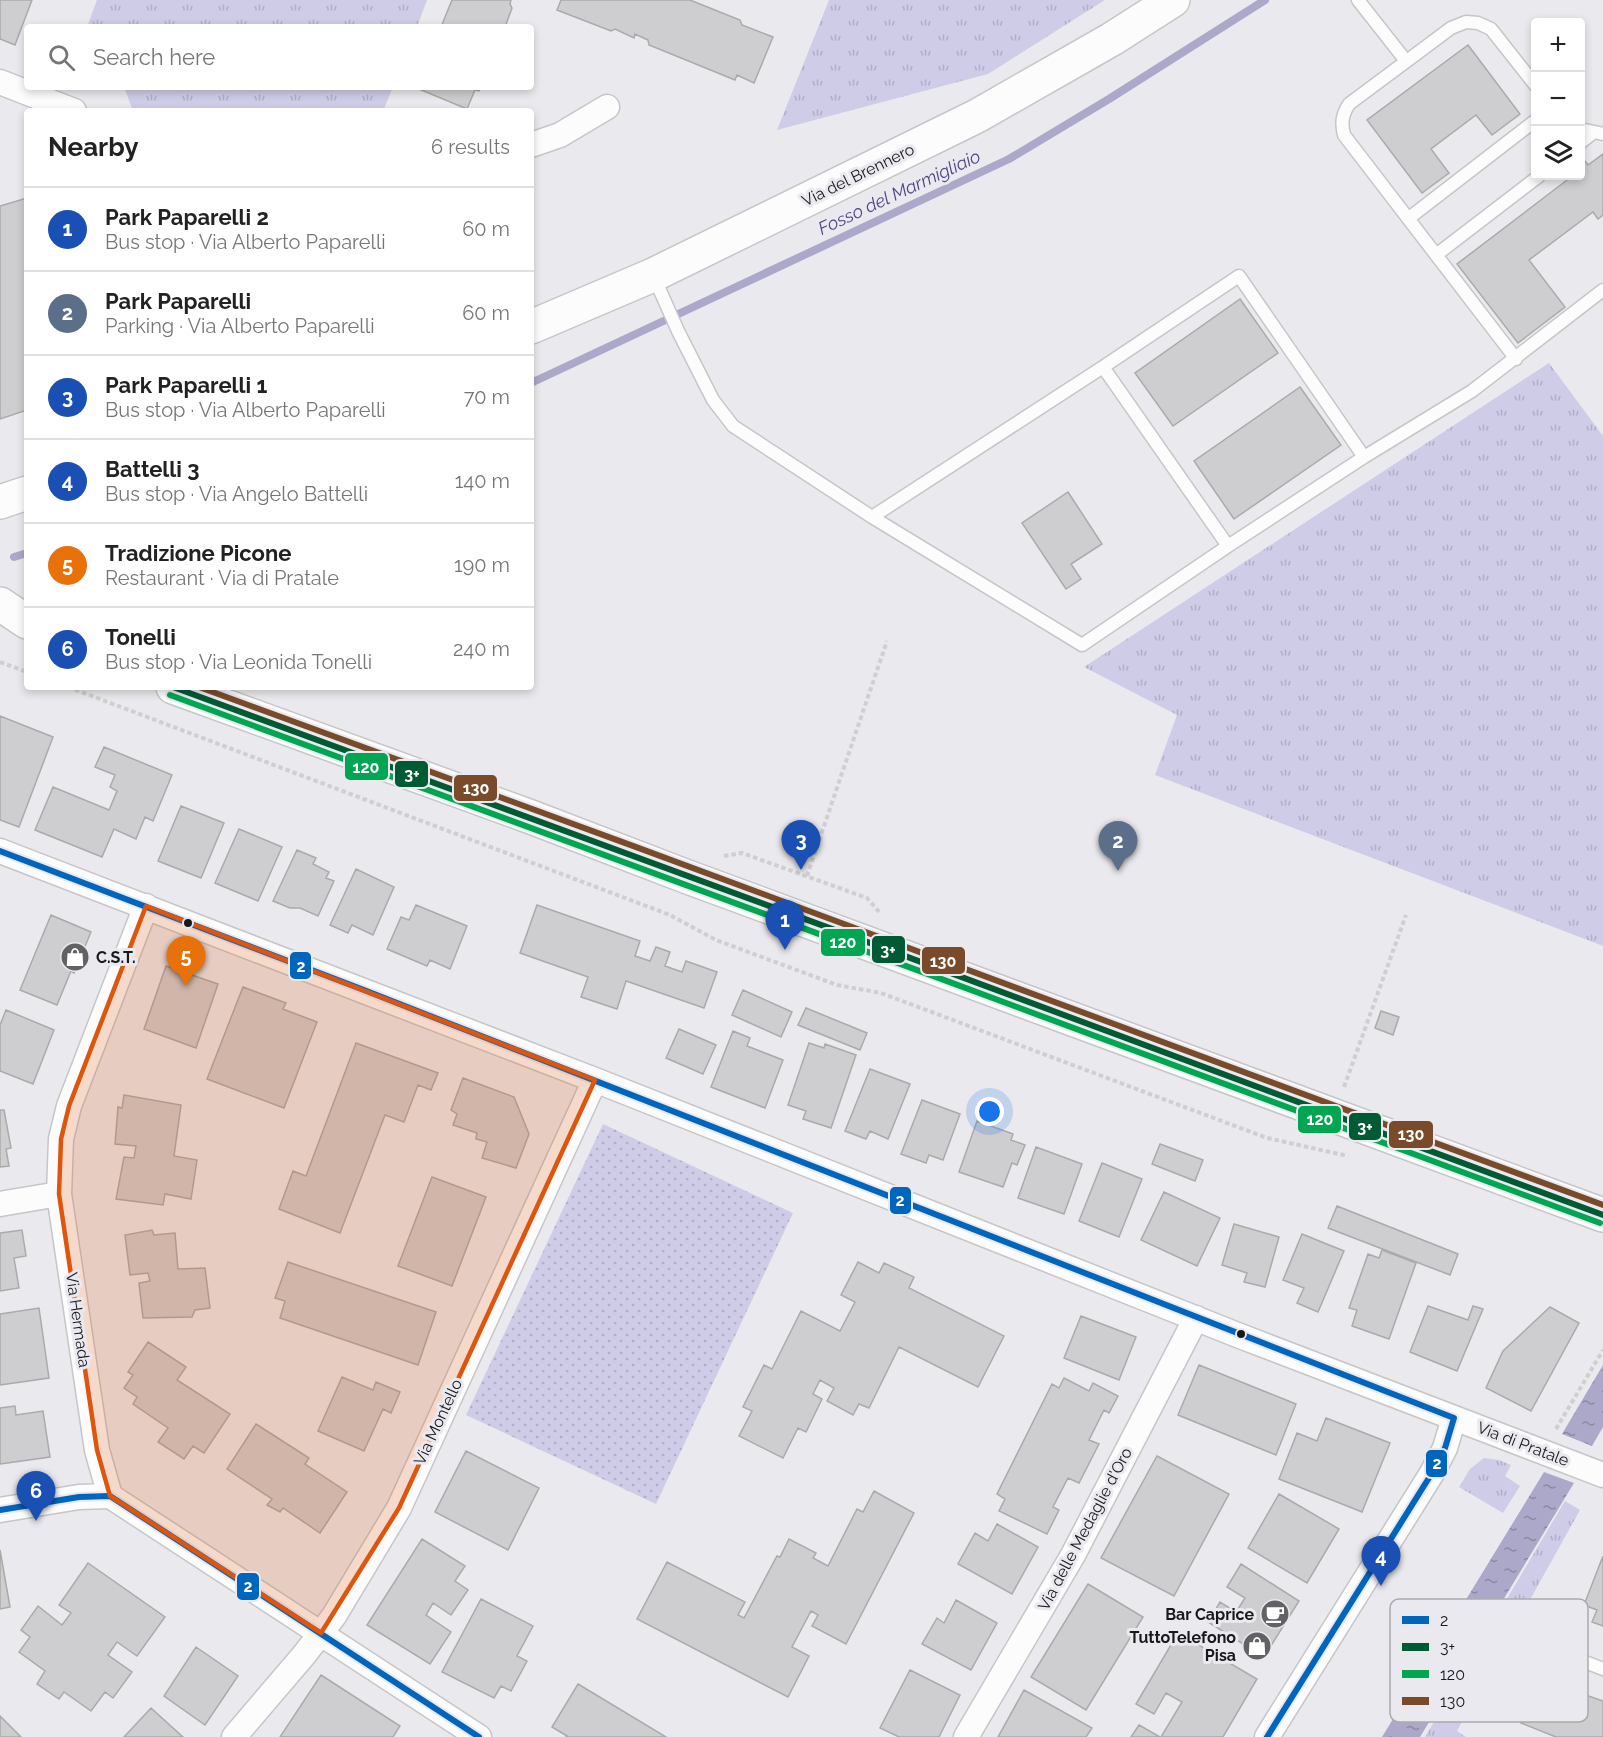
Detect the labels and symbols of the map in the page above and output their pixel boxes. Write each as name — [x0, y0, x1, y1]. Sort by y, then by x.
street label: Via del Brennero — [799, 140, 917, 210]
water label: Fosso del Marmigliaio — [815, 145, 983, 239]
line badge: 120 — [344, 752, 389, 781]
text: 120 — [353, 758, 380, 777]
line badge: 3+ — [394, 760, 429, 788]
text: 3+ — [404, 765, 420, 784]
line badge: 130 — [453, 774, 498, 802]
text: 130 — [463, 779, 490, 798]
pin: 3 — [782, 820, 820, 870]
pin: 2 — [1098, 822, 1138, 871]
pin: 1 — [766, 900, 804, 950]
unlabelled marker — [182, 917, 194, 929]
line badge: 120 — [820, 928, 866, 957]
text: 120 — [830, 933, 857, 952]
line badge: 3+ — [871, 935, 906, 964]
pin: 5 — [166, 936, 206, 986]
shop icon: C.S.T. — [59, 941, 91, 973]
text: 3+ — [880, 941, 896, 960]
line badge: 130 — [921, 946, 966, 975]
place label: C.S.T. — [96, 948, 136, 967]
line badge: 2 — [289, 951, 312, 980]
text: 130 — [930, 952, 957, 971]
text: 2 — [296, 957, 306, 976]
your location — [975, 1097, 1004, 1126]
line badge: 120 — [1297, 1105, 1342, 1134]
text: 120 — [1307, 1110, 1334, 1129]
line badge: 3+ — [1348, 1112, 1382, 1141]
text: 3+ — [1357, 1118, 1373, 1137]
line badge: 130 — [1388, 1120, 1434, 1149]
text: 130 — [1398, 1125, 1425, 1144]
line badge: 2 — [889, 1186, 912, 1215]
text: 2 — [895, 1191, 905, 1210]
street label: Via Hermada — [62, 1271, 94, 1369]
unlabelled marker — [1235, 1328, 1247, 1340]
street label: Via Montello — [410, 1376, 466, 1468]
street label: Via di Pratale — [1474, 1418, 1572, 1470]
street label: Via delle Medaglie d'Oro — [1034, 1444, 1136, 1614]
line badge: 2 — [1425, 1449, 1448, 1478]
text: 2 — [1432, 1454, 1442, 1473]
pin: 6 — [16, 1472, 56, 1521]
pin: 4 — [1362, 1536, 1400, 1586]
line badge: 2 — [236, 1572, 260, 1601]
text: 2 — [243, 1577, 253, 1596]
cafe icon: Bar Caprice — [1259, 1598, 1291, 1630]
legend — [1390, 1599, 1588, 1722]
place label: Bar Caprice — [1165, 1605, 1254, 1624]
text: 2 — [1440, 1611, 1448, 1630]
place label: TuttoTelefono Pisa — [1130, 1628, 1236, 1665]
shop icon: TuttoTelefono Pisa — [1241, 1630, 1273, 1662]
text: 3+ — [1440, 1638, 1455, 1657]
text: 120 — [1440, 1665, 1465, 1684]
text: 130 — [1440, 1692, 1465, 1711]

